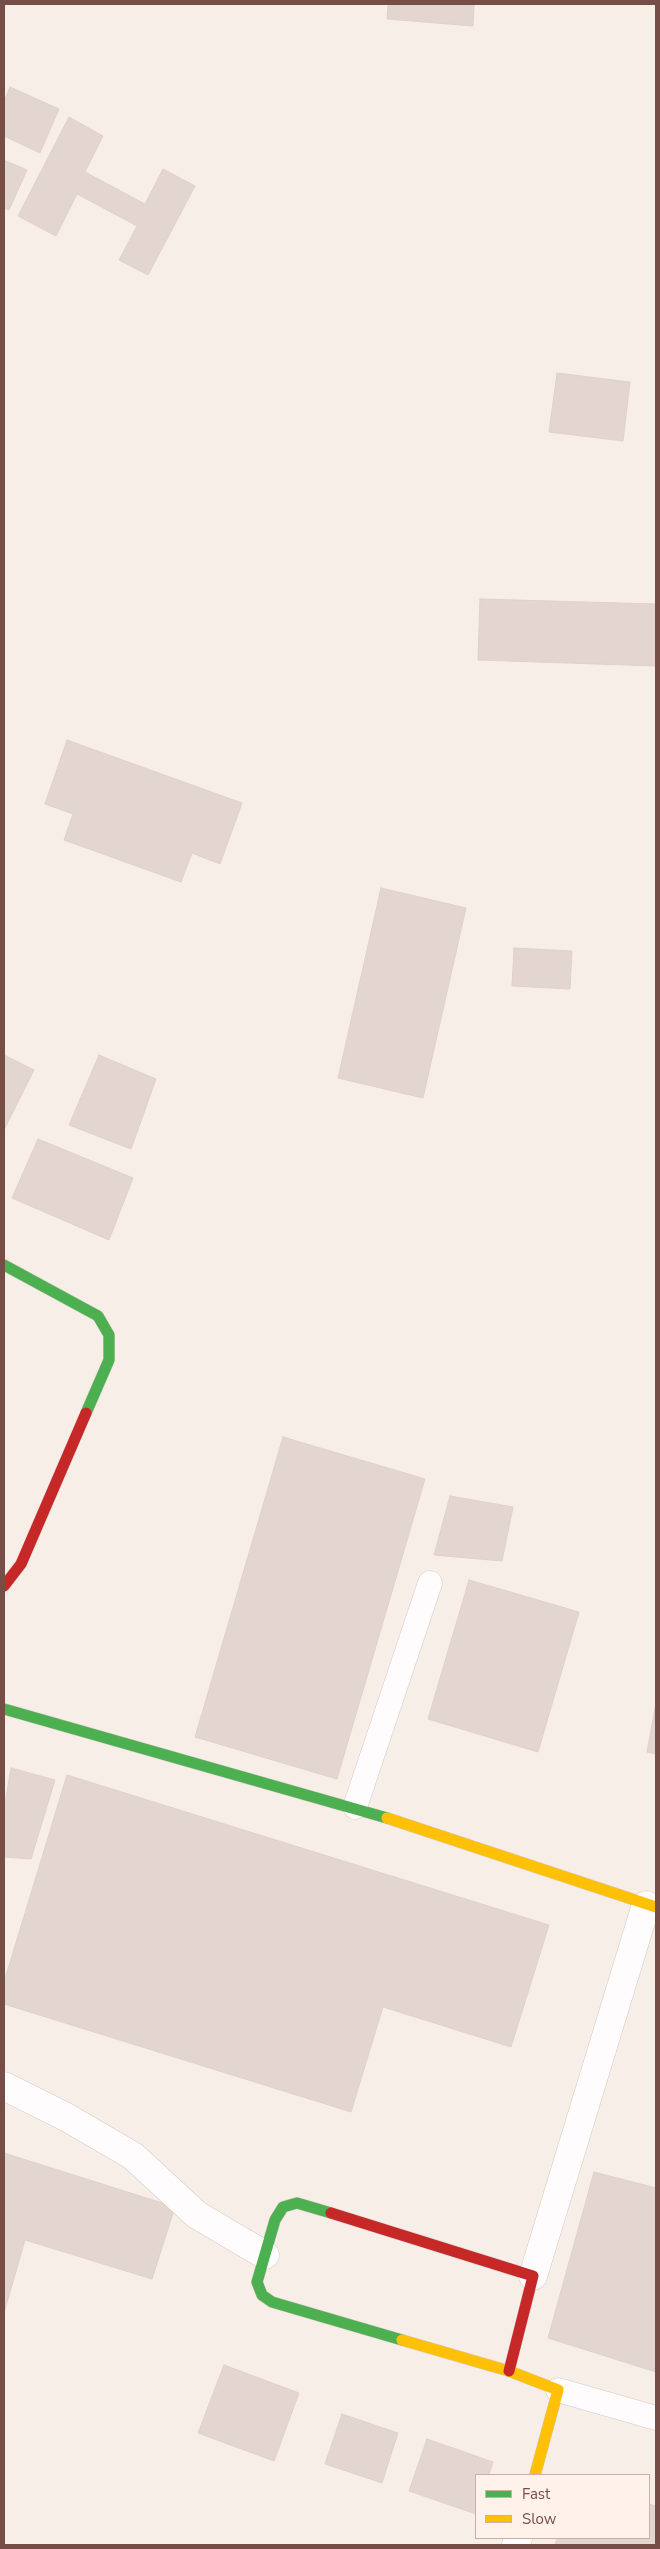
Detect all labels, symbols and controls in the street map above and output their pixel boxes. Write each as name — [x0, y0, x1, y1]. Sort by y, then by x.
legend — [475, 2474, 650, 2539]
text: Fast — [522, 2484, 550, 2504]
text: Slow — [522, 2509, 556, 2529]

